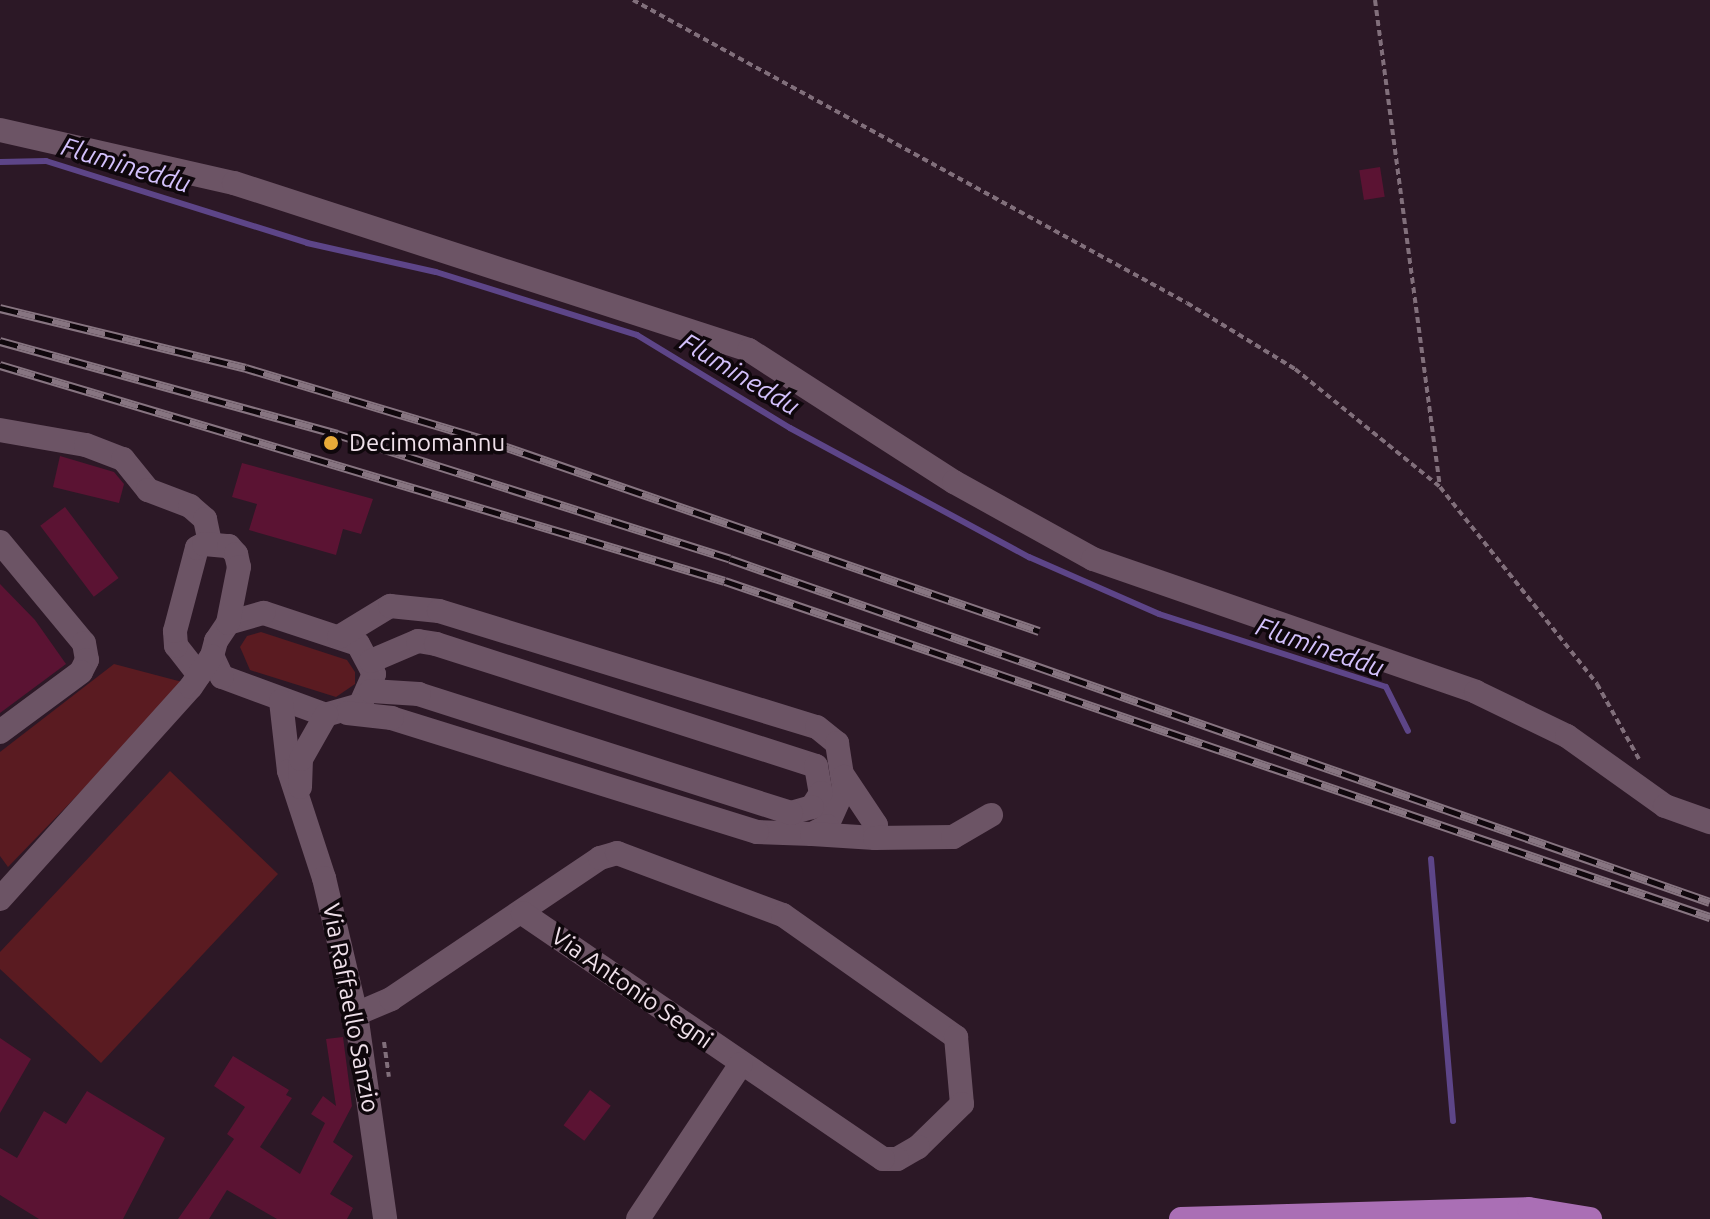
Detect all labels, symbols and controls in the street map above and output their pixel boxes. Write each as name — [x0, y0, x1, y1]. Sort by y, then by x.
water label: Flumineddu — [58, 131, 194, 199]
water label: Flumineddu — [675, 326, 805, 422]
place label: Decimomannu — [349, 429, 505, 457]
marker: Decimomannu — [320, 432, 342, 454]
water label: Flumineddu — [1252, 610, 1388, 684]
street label: Via Raffaello Sanzio — [317, 901, 385, 1115]
street label: Via Antonio Segni — [546, 922, 718, 1054]

